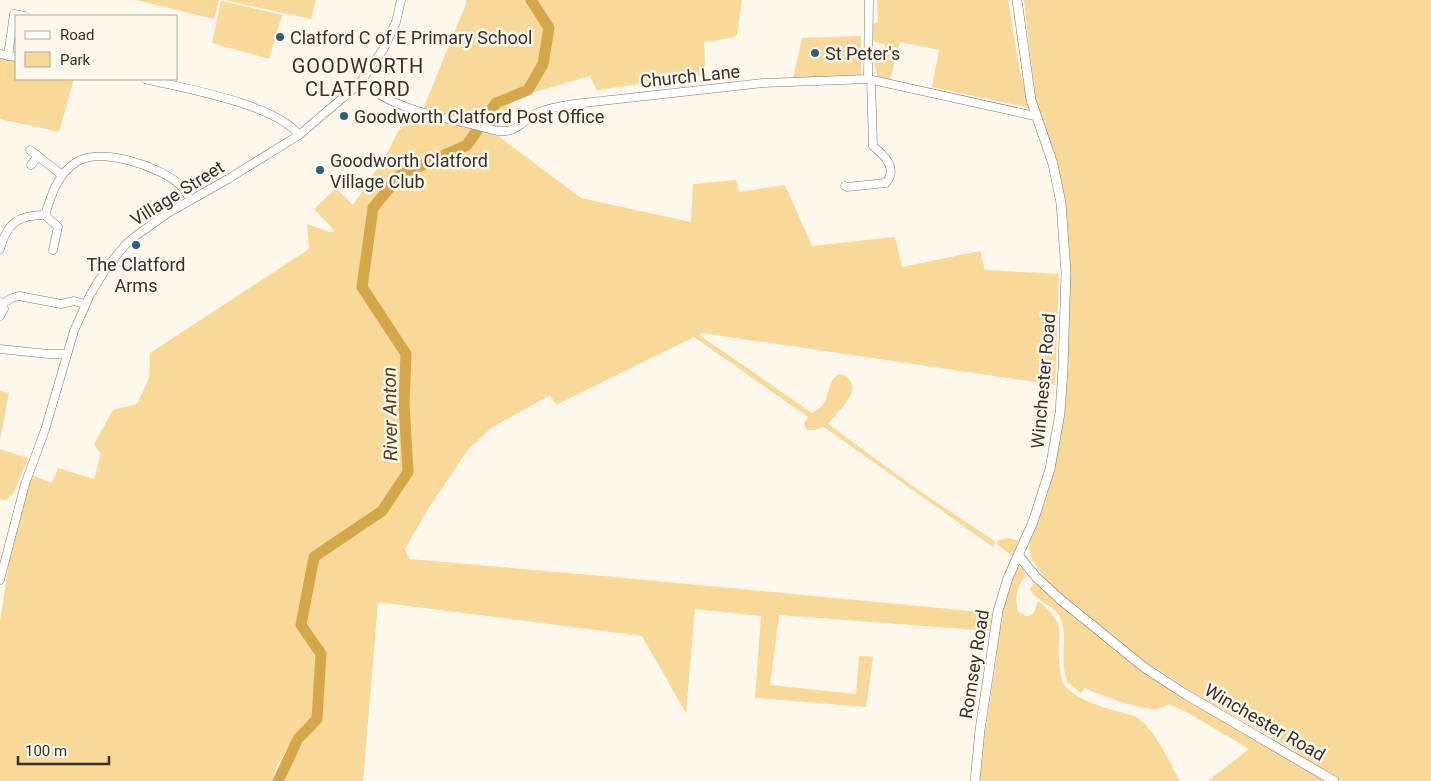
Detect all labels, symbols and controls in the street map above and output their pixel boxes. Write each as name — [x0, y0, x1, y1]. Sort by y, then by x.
legend — [15, 15, 178, 80]
text: Road — [60, 26, 94, 44]
place label: Clatford C of E Primary School — [290, 27, 532, 48]
marker: Clatford C of E Primary School — [274, 31, 286, 43]
place label: St Peter's — [825, 43, 900, 64]
marker: St Peter's — [809, 47, 821, 59]
text: Park — [60, 51, 91, 69]
district label: GOODWORTH CLATFORD — [292, 54, 424, 101]
street label: Church Lane — [639, 60, 741, 92]
place label: Goodworth Clatford Post Office — [354, 106, 604, 127]
marker: Goodworth Clatford Post Office — [338, 110, 350, 122]
place label: Goodworth Clatford Village Club — [330, 150, 488, 192]
street label: Village Street — [126, 156, 228, 230]
marker: Goodworth Clatford Village Club — [314, 164, 326, 176]
marker: The Clatford Arms — [130, 239, 142, 251]
place label: The Clatford Arms — [86, 254, 186, 296]
street label: Winchester Road — [1027, 312, 1059, 450]
water label: River Anton — [378, 367, 402, 461]
street label: Romsey Road — [955, 608, 993, 720]
street label: Winchester Road — [1201, 679, 1329, 765]
scale bar — [18, 734, 109, 766]
text: 100 m — [25, 742, 67, 760]

